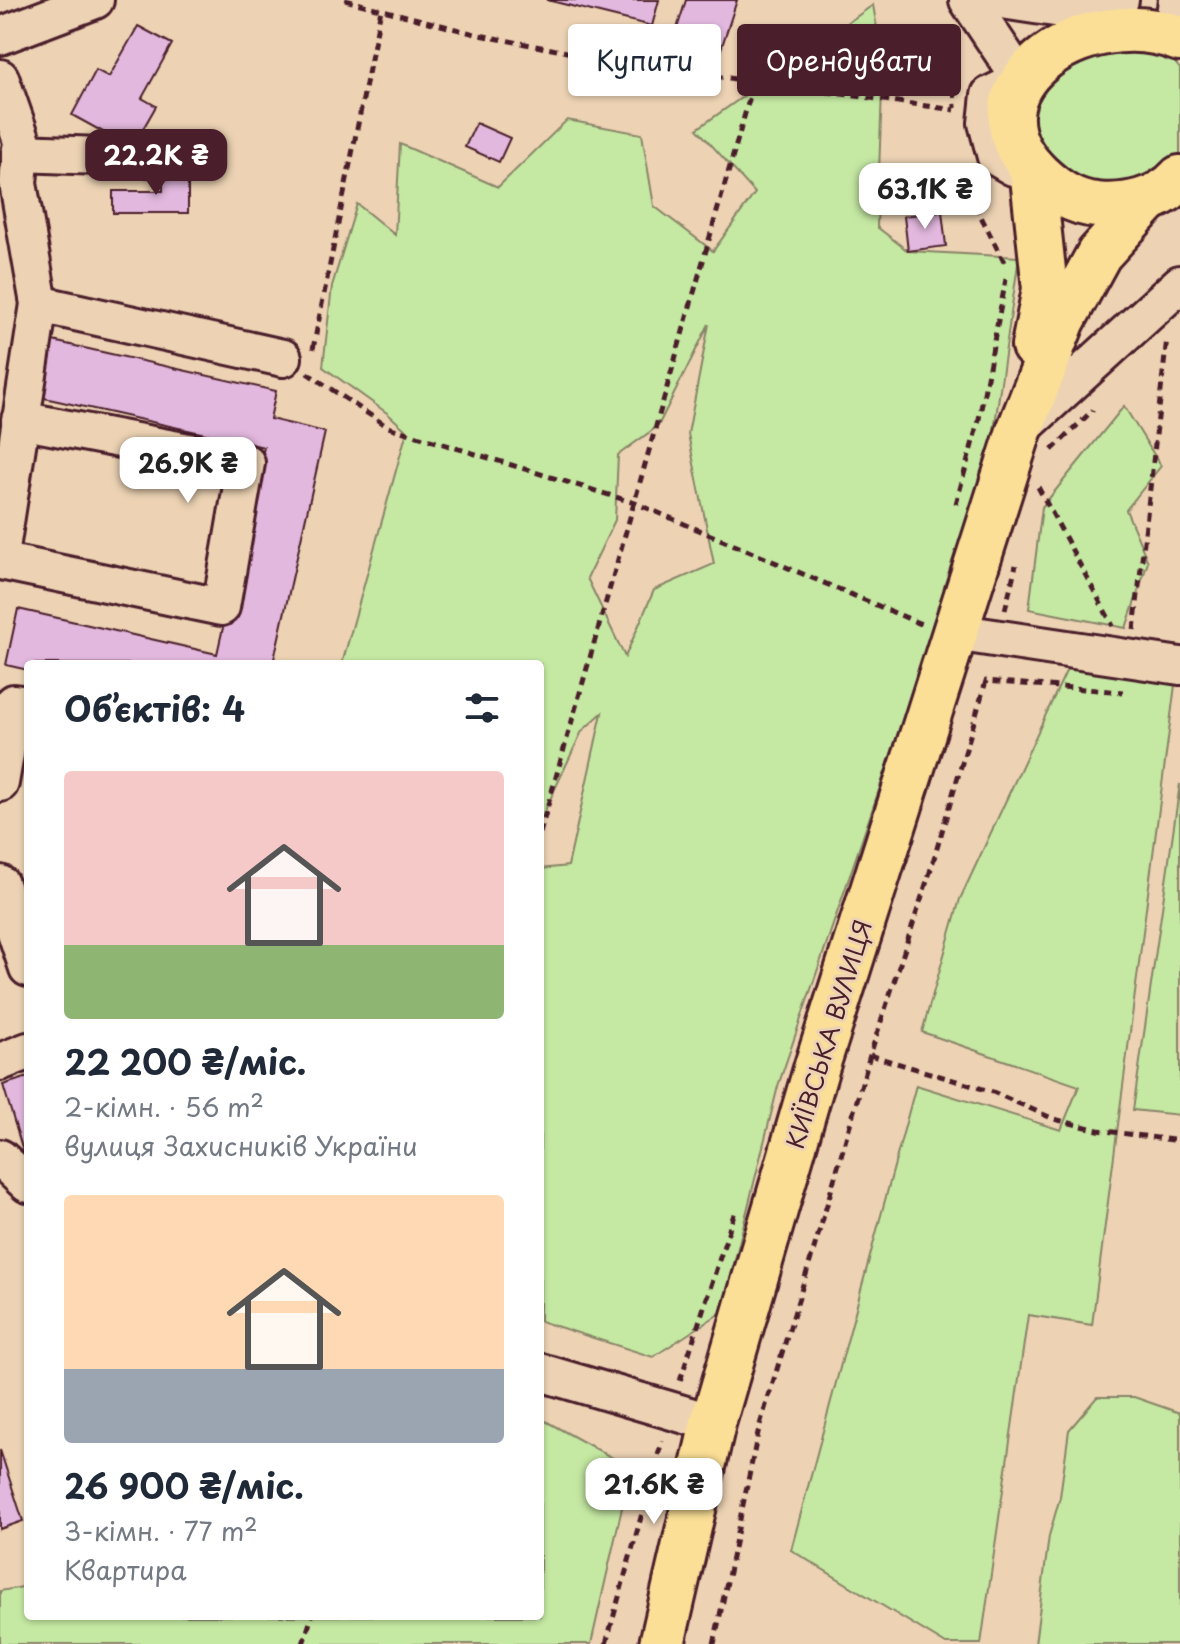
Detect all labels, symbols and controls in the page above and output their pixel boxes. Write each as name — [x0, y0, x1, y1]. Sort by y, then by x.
chip: Купити — [568, 24, 721, 96]
chip: Орендувати — [737, 24, 961, 96]
pin: 22.2K ₴ — [82, 129, 230, 197]
text: 22.2K ₴ — [103, 135, 209, 174]
pin: 63.1K ₴ — [851, 163, 999, 231]
text: 63.1K ₴ — [877, 169, 973, 208]
pin: 26.9K ₴ — [114, 437, 262, 505]
text: 26.9K ₴ — [138, 443, 238, 482]
text: Об’єктів: 4 — [64, 682, 245, 734]
icon: filters — [460, 686, 504, 730]
icon: home — [212, 823, 356, 967]
street label: КИЇВСЬКА ВУЛИЦЯ — [776, 915, 880, 1153]
text: 22 200 ₴/міс. — [64, 1035, 306, 1087]
text: 2-кімн. · 56 m² — [64, 1087, 264, 1126]
text: вулиця Захисників України — [64, 1126, 418, 1165]
icon: home — [212, 1247, 356, 1391]
pin: 21.6K ₴ — [580, 1458, 728, 1526]
text: 26 900 ₴/міс. — [64, 1459, 304, 1511]
text: 21.6K ₴ — [603, 1464, 705, 1503]
text: 3-кімн. · 77 m² — [64, 1511, 258, 1550]
text: Квартира — [64, 1550, 187, 1589]

